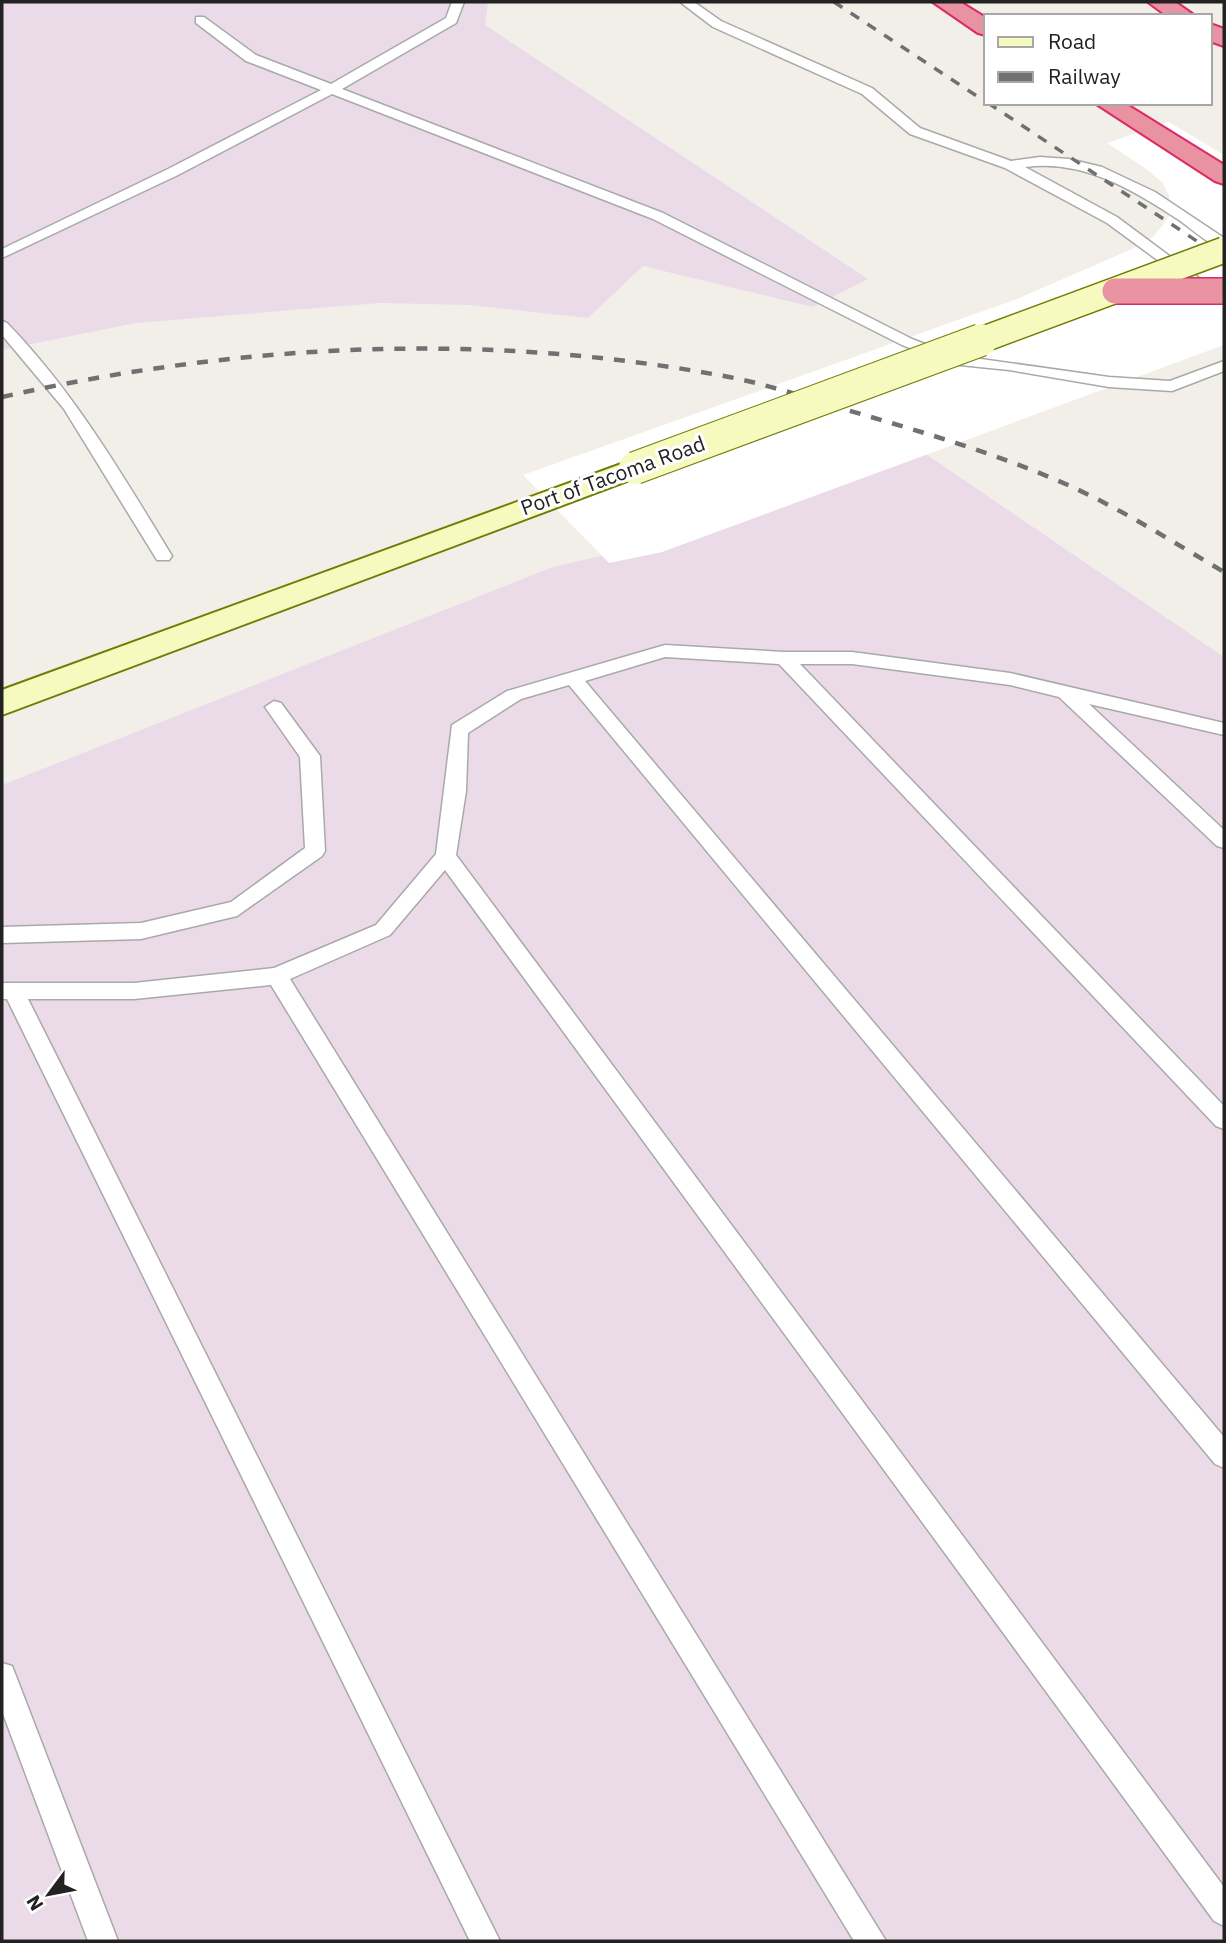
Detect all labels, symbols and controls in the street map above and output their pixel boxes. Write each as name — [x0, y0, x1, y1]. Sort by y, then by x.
legend — [984, 14, 1212, 105]
text: Road — [1048, 27, 1096, 55]
text: Railway — [1048, 62, 1121, 90]
street label: Port of Tacoma Road — [517, 429, 709, 521]
north arrow — [14, 1859, 84, 1929]
text: N — [21, 1891, 48, 1915]

